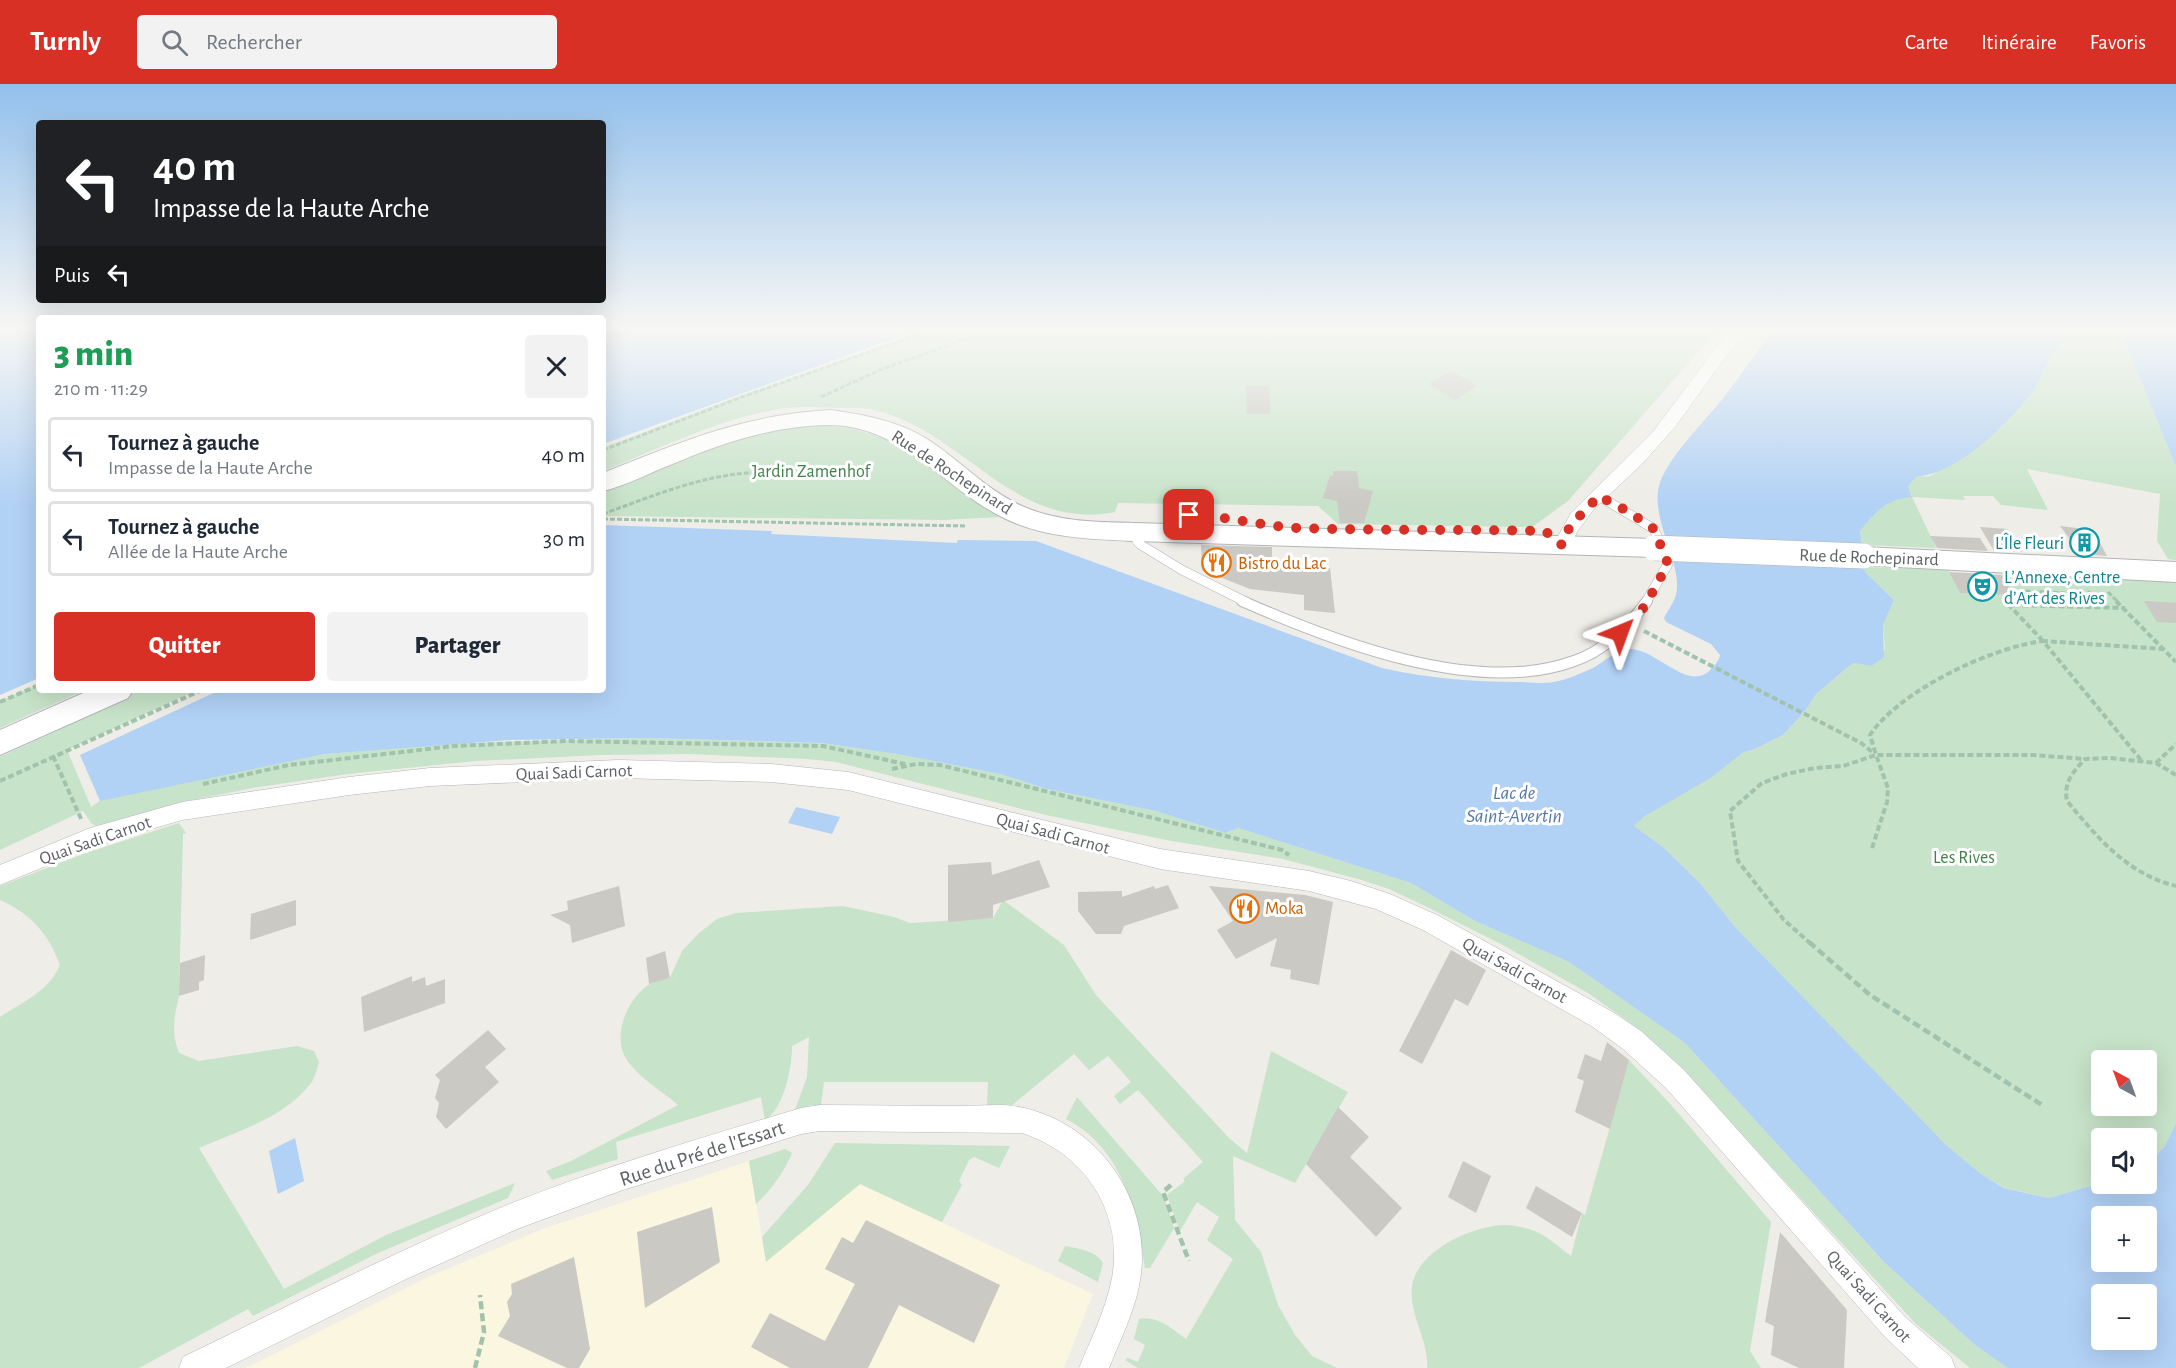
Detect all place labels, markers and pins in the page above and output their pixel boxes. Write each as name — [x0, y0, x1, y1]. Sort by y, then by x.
pin — [1163, 489, 1214, 540]
building icon: L'Île Fleuri — [2069, 527, 2101, 559]
place label: L'Île Fleuri — [1995, 532, 2064, 553]
restaurant icon: Bistro du Lac — [1201, 547, 1233, 579]
place label: Bistro du Lac — [1238, 555, 1326, 573]
place label: LʼAnnexe, Centre dʼArt des Rives — [2004, 569, 2120, 608]
theatre icon: LʼAnnexe, Centre dʼArt des Rives — [1967, 571, 1999, 603]
restaurant icon: Moka — [1228, 892, 1260, 924]
place label: Moka — [1265, 900, 1304, 918]

